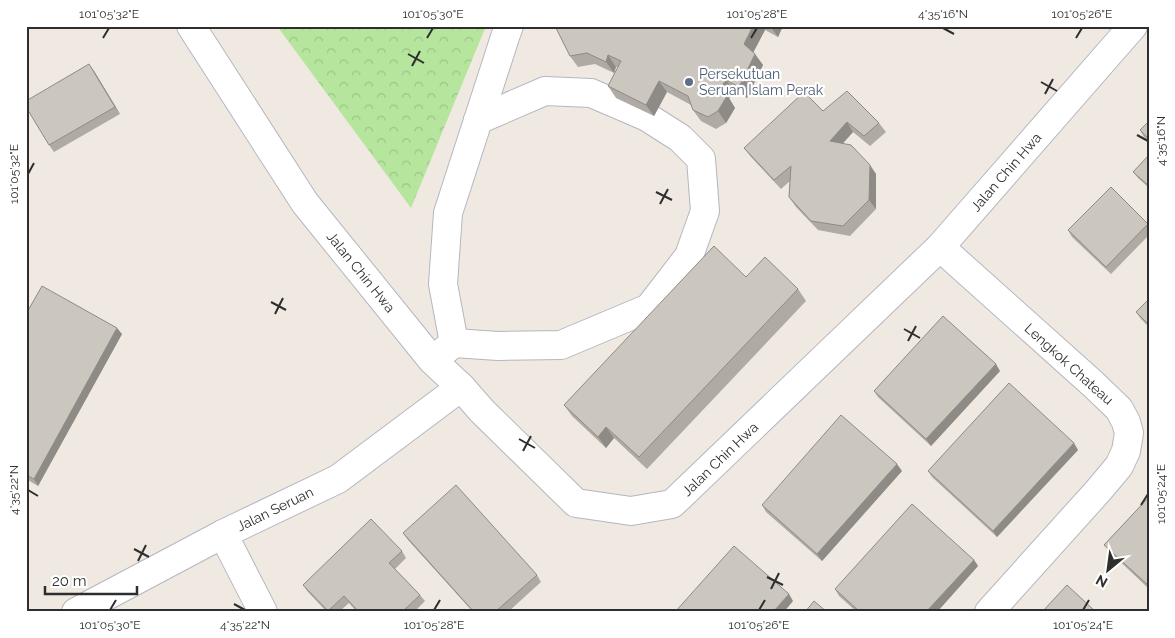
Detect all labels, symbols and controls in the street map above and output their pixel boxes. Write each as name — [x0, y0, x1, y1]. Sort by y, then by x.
text: 101°05'32"E — [79, 7, 139, 21]
text: 101°05'30"E — [402, 7, 464, 21]
text: 101°05'28"E — [727, 7, 787, 21]
text: 4°35'16"N — [918, 7, 968, 21]
text: 101°05'26"E — [1052, 7, 1112, 21]
place label: Persekutuan Seruan Islam Perak — [699, 66, 824, 98]
marker: Persekutuan Seruan Islam Perak — [683, 76, 695, 88]
text: 4°35'16"N — [1154, 116, 1168, 166]
street label: Jalan Chin Hwa — [967, 129, 1045, 215]
text: 101°05'32"E — [7, 144, 21, 204]
street label: Jalan Chin Hwa — [324, 228, 398, 316]
street label: Lengkok Chateau — [1021, 320, 1117, 408]
street label: Jalan Chin Hwa — [679, 419, 761, 499]
text: 101°05'24"E — [1154, 464, 1168, 524]
text: 4°35'22"N — [7, 465, 21, 515]
street label: Jalan Seruan — [234, 484, 316, 534]
north arrow — [1082, 546, 1132, 596]
scale bar — [45, 563, 138, 595]
text: 20 m — [52, 572, 87, 590]
text: N — [1093, 572, 1110, 591]
text: 101°05'30"E — [79, 618, 141, 632]
text: 4°35'22"N — [220, 618, 270, 632]
text: 101°05'28"E — [404, 618, 464, 632]
text: 101°05'26"E — [729, 618, 789, 632]
text: 101°05'24"E — [1053, 618, 1113, 632]

